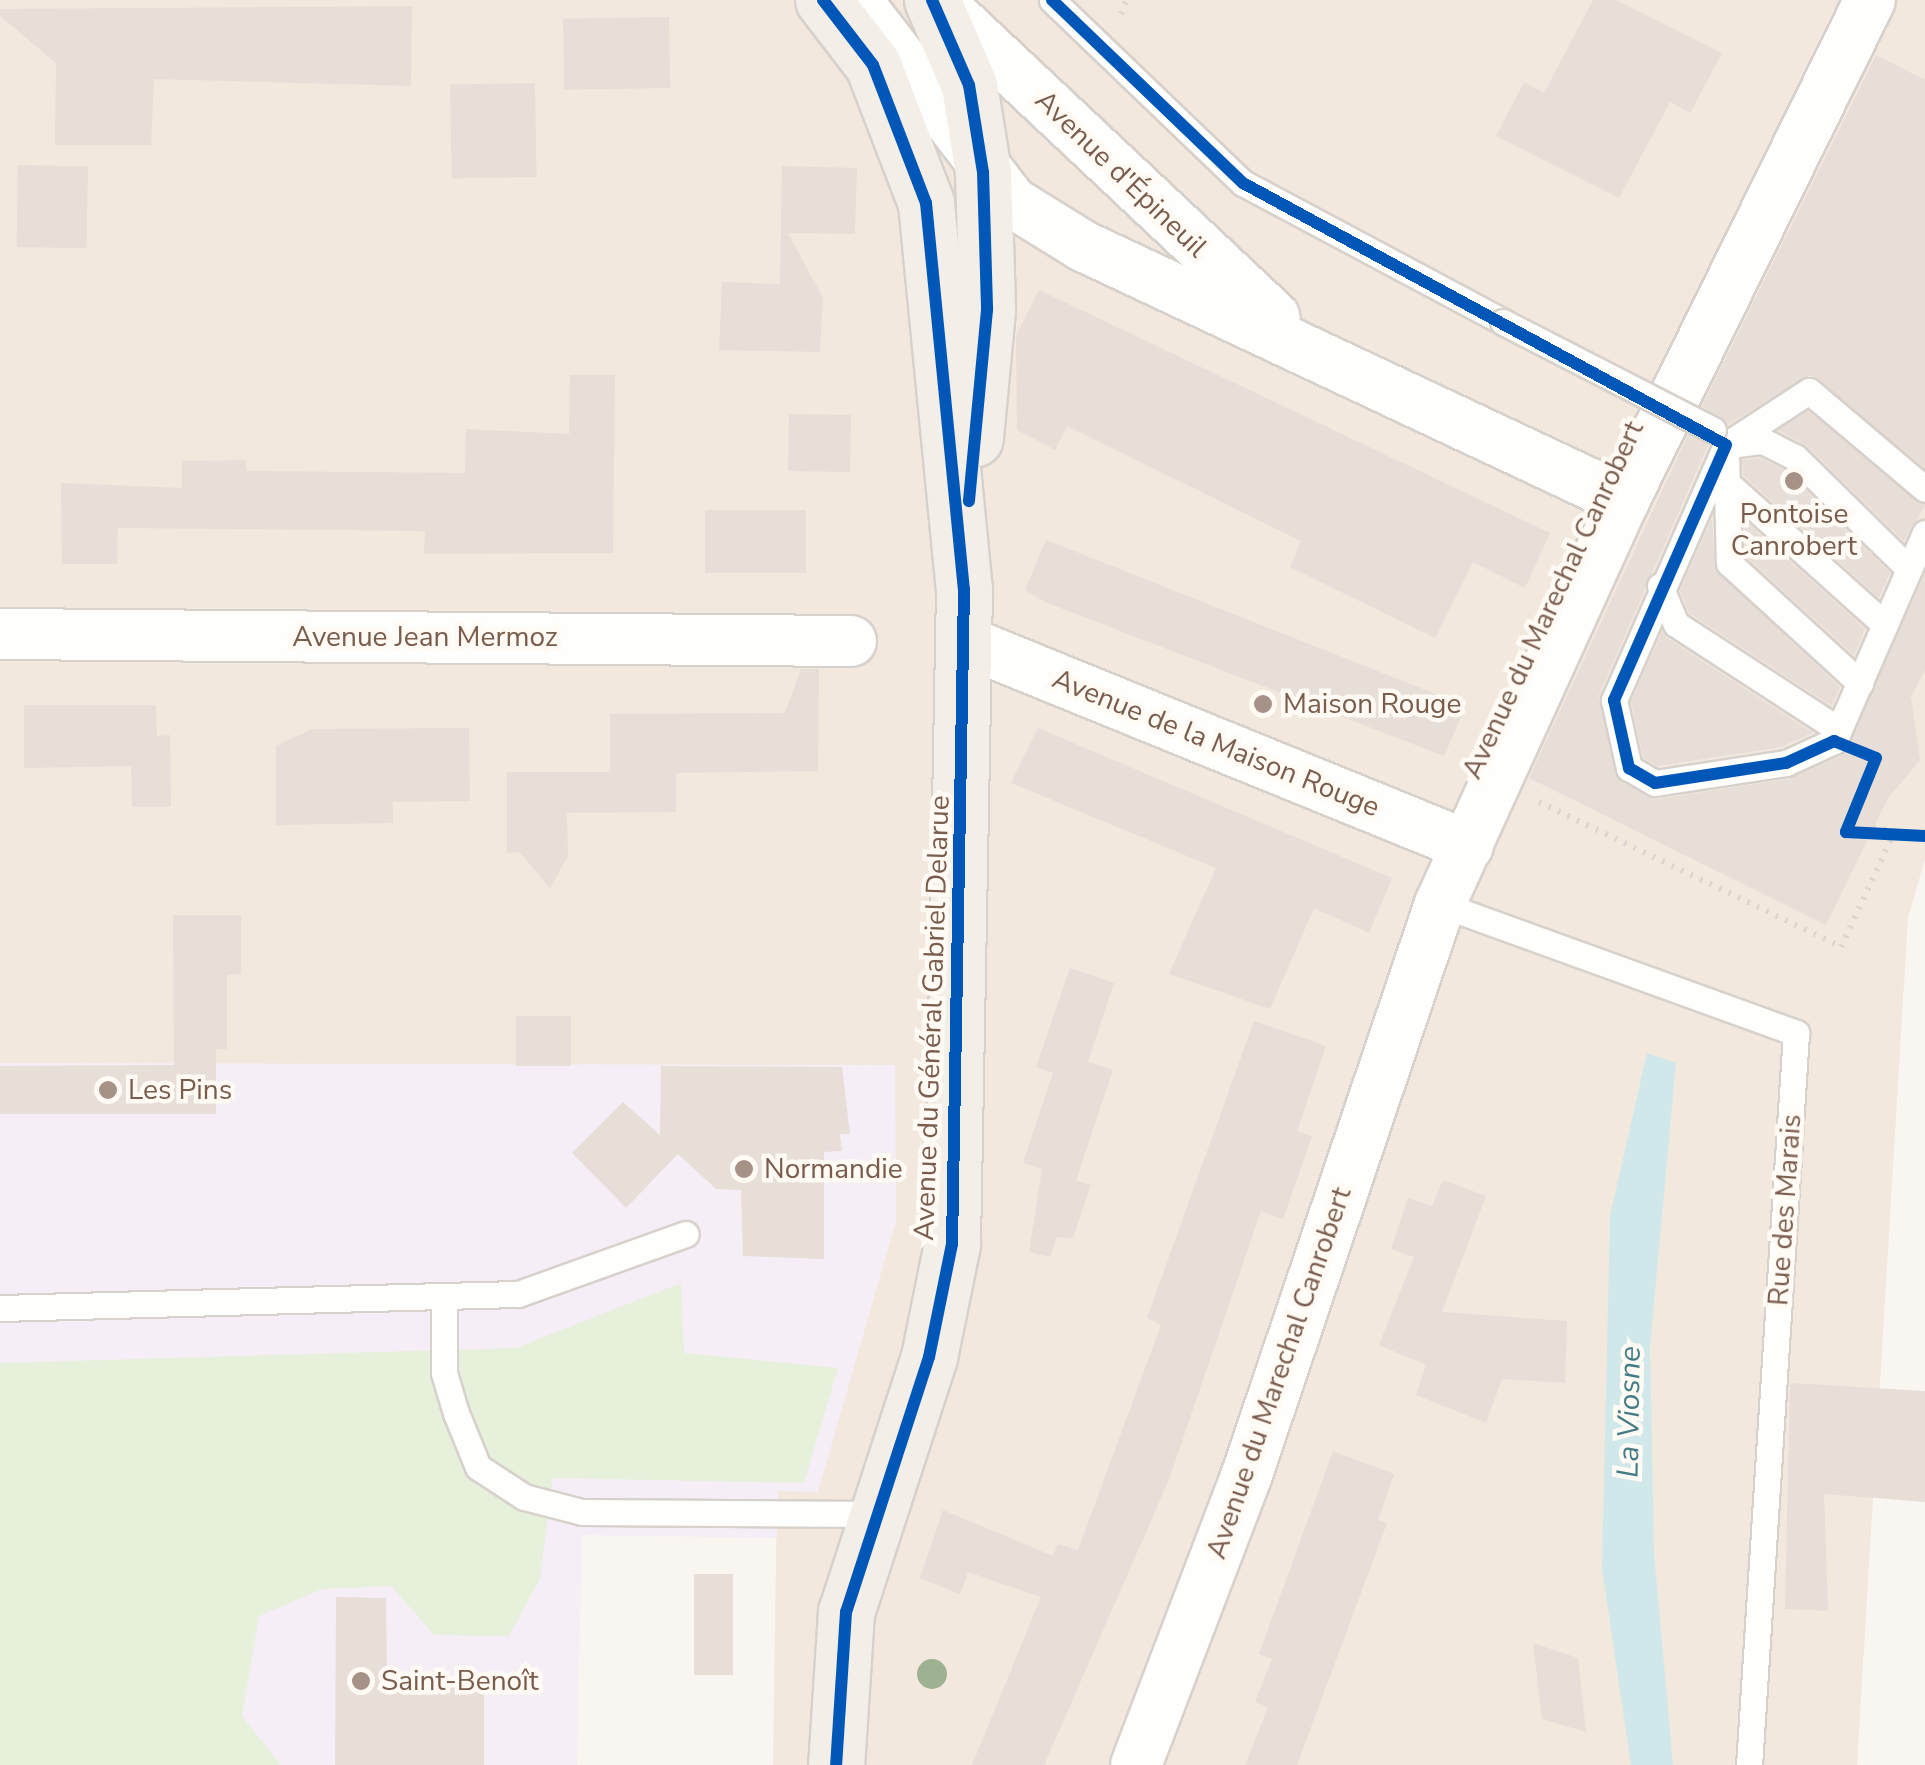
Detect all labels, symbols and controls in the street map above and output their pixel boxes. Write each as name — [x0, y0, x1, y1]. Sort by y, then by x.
street label: Avenue d'Épineuil — [1028, 84, 1214, 264]
street label: Avenue du Marechal Canrobert — [1455, 416, 1651, 784]
marker: Pontoise Canrobert — [1783, 470, 1805, 492]
place label: Pontoise Canrobert — [1731, 497, 1857, 563]
street label: Avenue Jean Mermoz — [292, 620, 558, 654]
street label: Avenue de la Maison Rouge — [1048, 662, 1384, 824]
place label: Maison Rouge — [1283, 687, 1461, 721]
marker: Maison Rouge — [1252, 693, 1274, 715]
street label: Avenue du Général Gabriel Delarue — [907, 795, 957, 1241]
place label: Les Pins — [128, 1073, 232, 1107]
marker: Les Pins — [97, 1079, 119, 1101]
street label: Rue des Marais — [1762, 1113, 1808, 1307]
place label: Normandie — [764, 1152, 903, 1186]
marker: Normandie — [733, 1158, 755, 1180]
street label: Avenue du Marechal Canrobert — [1200, 1183, 1358, 1563]
water label: La Viosne — [1611, 1346, 1649, 1478]
place label: Saint-Benoît — [381, 1664, 538, 1698]
marker: Saint-Benoît — [350, 1670, 372, 1692]

